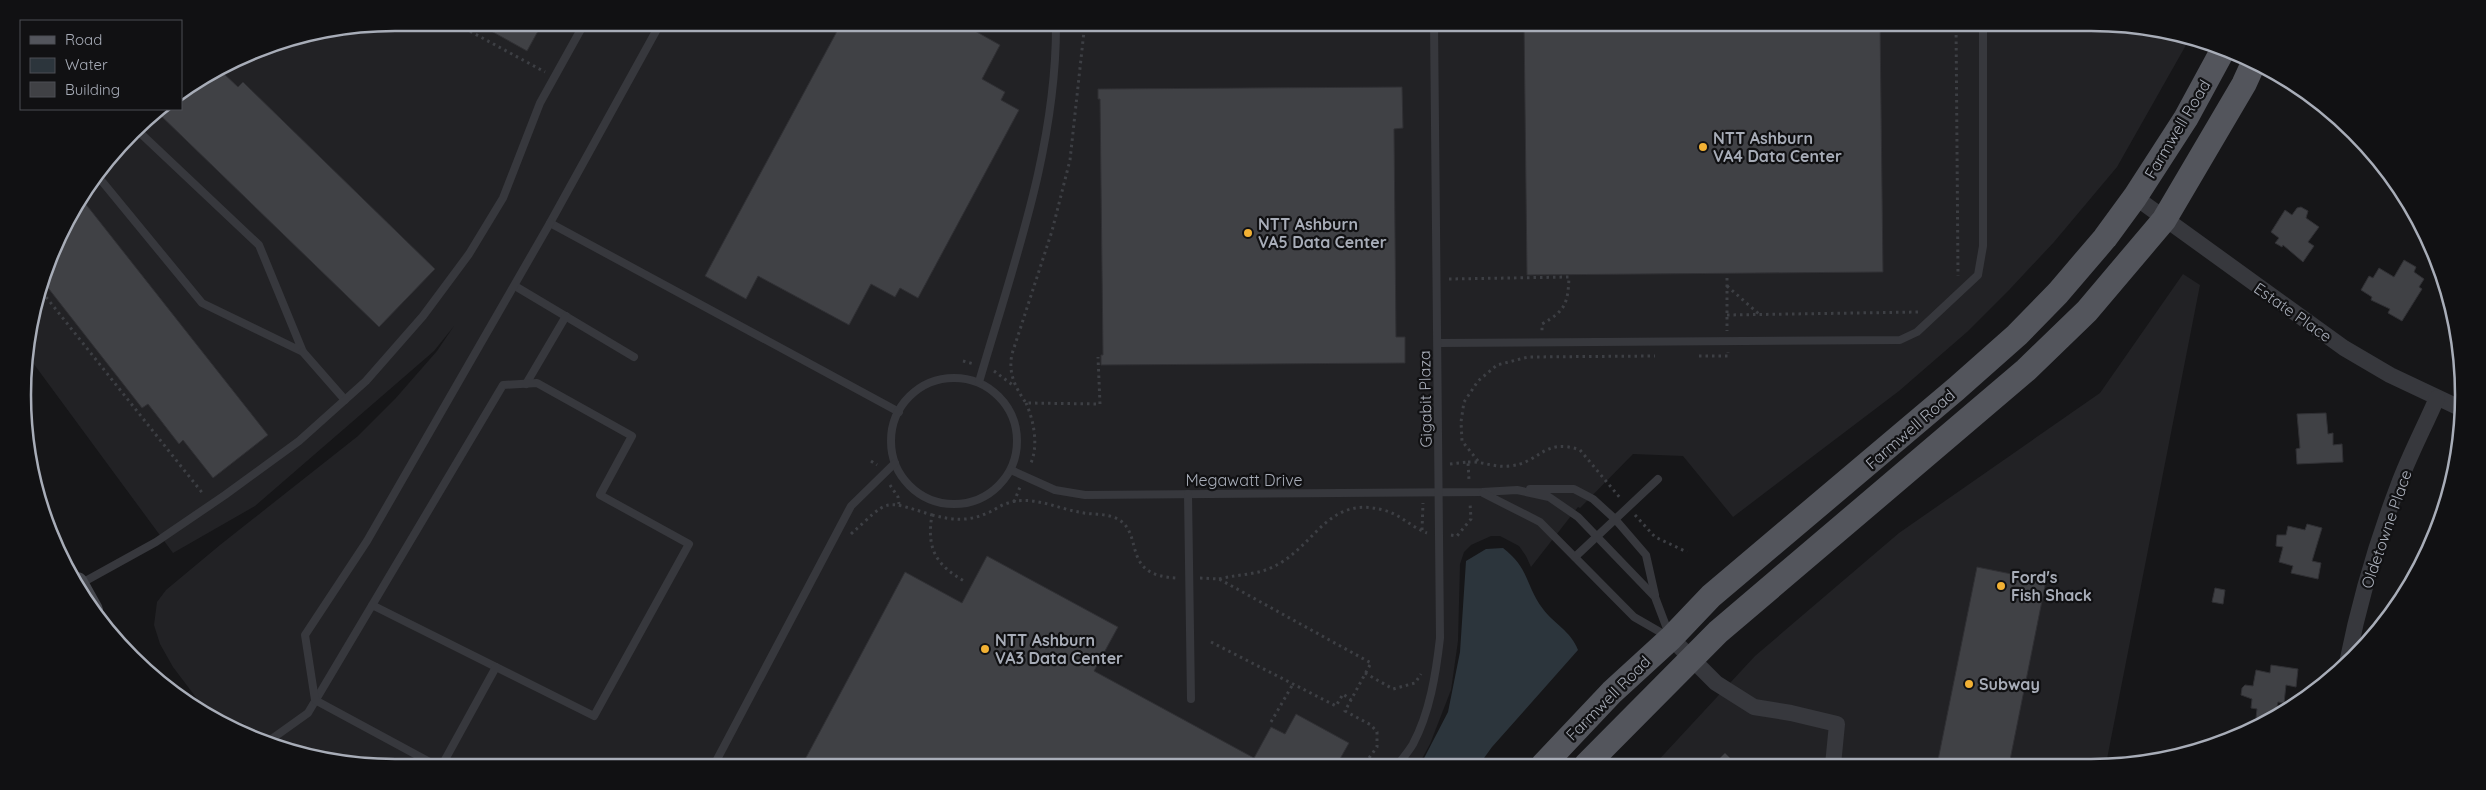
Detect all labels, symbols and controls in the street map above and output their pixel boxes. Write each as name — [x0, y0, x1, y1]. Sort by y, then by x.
legend — [20, 20, 182, 110]
text: Road — [65, 30, 102, 49]
text: Water — [65, 55, 108, 74]
street label: Farmwell Road — [2140, 76, 2214, 182]
text: Building — [65, 80, 120, 99]
place label: NTT Ashburn VA4 Data Center — [1713, 128, 1842, 166]
marker: NTT Ashburn VA4 Data Center — [1697, 141, 1709, 153]
place label: NTT Ashburn VA5 Data Center — [1258, 214, 1387, 252]
marker: NTT Ashburn VA5 Data Center — [1242, 227, 1254, 239]
street label: Estate Place — [2250, 278, 2336, 346]
street label: Gigabit Plaza — [1414, 350, 1436, 448]
street label: Farmwell Road — [1861, 385, 1959, 473]
street label: Oldetowne Place — [2356, 467, 2416, 591]
street label: Megawatt Drive — [1185, 470, 1303, 490]
place label: Ford's Fish Shack — [2011, 567, 2092, 605]
marker: Ford's Fish Shack — [1995, 580, 2007, 592]
place label: NTT Ashburn VA3 Data Center — [995, 630, 1123, 668]
marker: NTT Ashburn VA3 Data Center — [979, 643, 991, 655]
street label: Farmwell Road — [1561, 651, 1655, 745]
place label: Subway — [1979, 674, 2040, 694]
marker: Subway — [1963, 678, 1975, 690]

